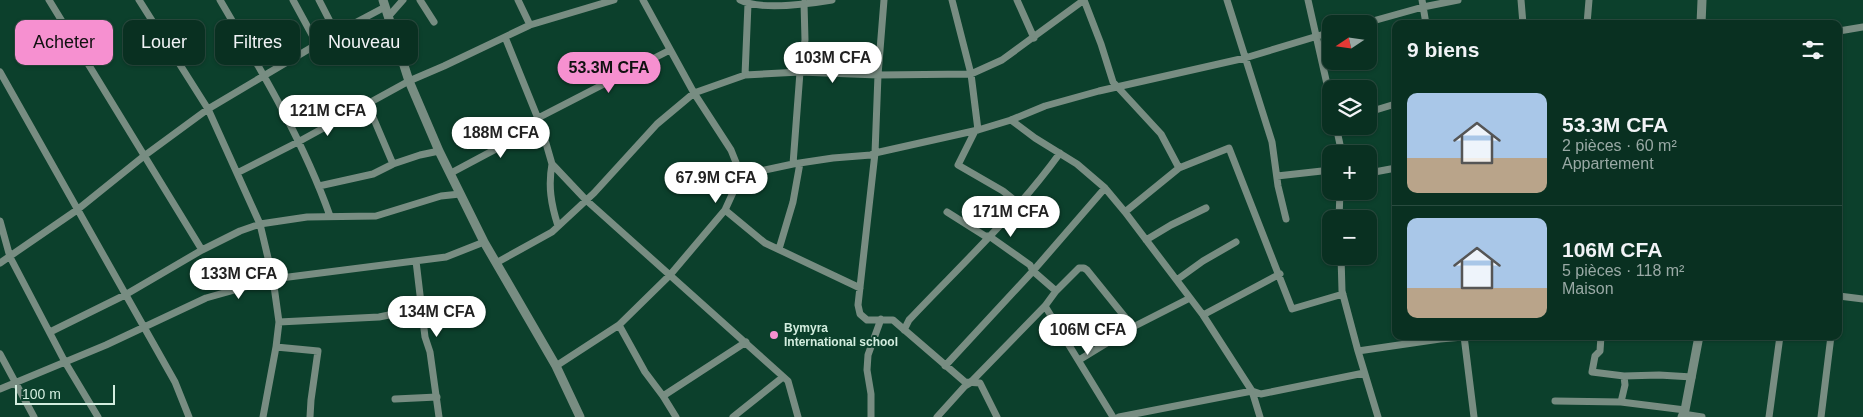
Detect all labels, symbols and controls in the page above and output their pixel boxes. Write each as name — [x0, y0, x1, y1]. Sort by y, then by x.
north arrow — [1322, 15, 1378, 70]
map controls — [1322, 15, 1377, 265]
chip: Acheter — [15, 20, 113, 65]
chip: Louer — [123, 20, 205, 65]
chip: Filtres — [215, 20, 300, 65]
chip: Nouveau — [310, 20, 418, 65]
icon: filters — [1799, 36, 1827, 64]
text: 9 biens — [1407, 38, 1479, 61]
pin: 103M CFA — [781, 42, 885, 84]
text: 103M CFA — [795, 49, 871, 66]
pin: 53.3M CFA — [552, 52, 666, 94]
text: 53.3M CFA — [569, 59, 649, 76]
button: layers — [1322, 80, 1377, 135]
pin: 121M CFA — [276, 94, 380, 137]
text: 121M CFA — [290, 102, 366, 119]
icon: home — [1447, 113, 1507, 173]
text: 53.3M CFA — [1562, 113, 1668, 136]
pin: 188M CFA — [449, 116, 553, 159]
text: 188M CFA — [463, 124, 539, 141]
text: 2 pièces · 60 m² — [1562, 137, 1677, 154]
button: + — [1322, 145, 1377, 200]
text: Appartement — [1562, 155, 1654, 172]
pin: 67.9M CFA — [659, 162, 773, 204]
text: 67.9M CFA — [676, 169, 756, 186]
pin: 171M CFA — [959, 196, 1063, 238]
text: 171M CFA — [973, 203, 1049, 220]
button: − — [1322, 210, 1377, 265]
icon: home — [1447, 238, 1507, 298]
text: 106M CFA — [1562, 238, 1662, 261]
pin: 133M CFA — [187, 258, 291, 300]
text: 5 pièces · 118 m² — [1562, 262, 1684, 279]
text: 133M CFA — [201, 265, 277, 282]
text: Maison — [1562, 280, 1614, 297]
pin: 134M CFA — [385, 296, 489, 338]
text: 134M CFA — [399, 303, 475, 320]
pin: 106M CFA — [1036, 314, 1140, 356]
place label: Bymyra International school — [784, 321, 898, 349]
text: 106M CFA — [1050, 321, 1126, 338]
marker: Bymyra International school — [768, 329, 780, 341]
scale bar — [15, 382, 115, 405]
text: 100 m — [22, 386, 61, 402]

